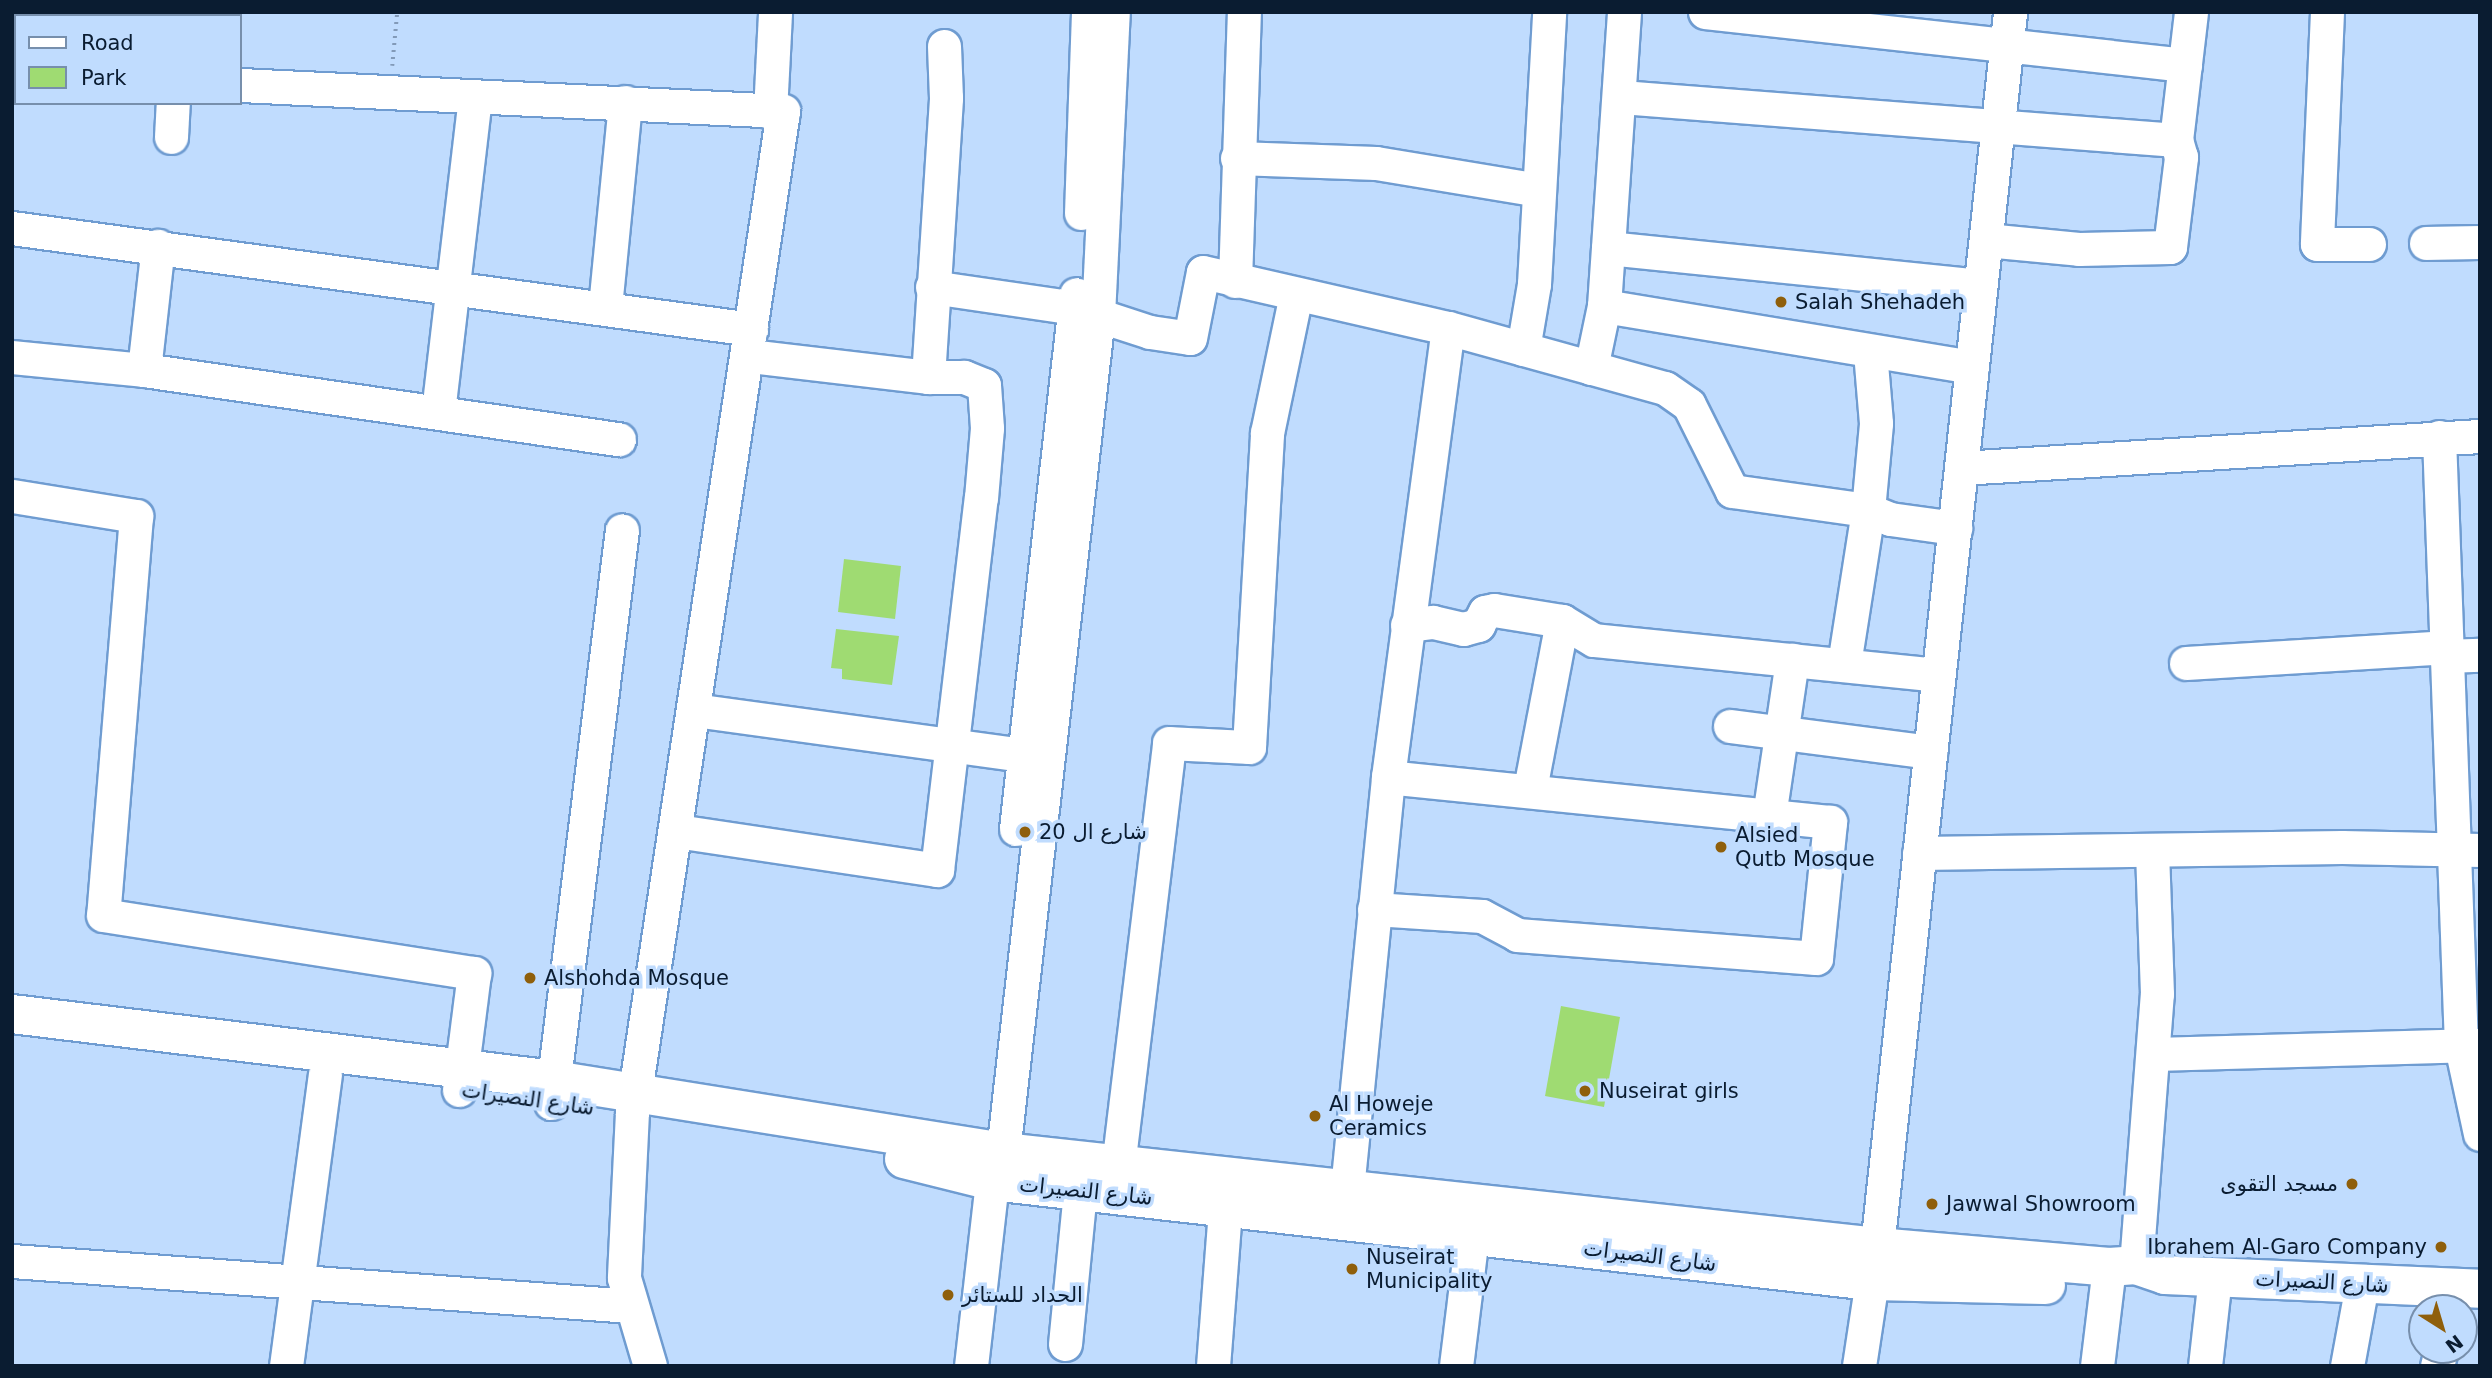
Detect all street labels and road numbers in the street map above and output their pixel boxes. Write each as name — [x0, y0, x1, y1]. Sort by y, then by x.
street label: شارع النصيرات — [460, 1077, 596, 1121]
street label: شارع النصيرات — [1018, 1171, 1154, 1211]
street label: شارع النصيرات — [1582, 1235, 1718, 1277]
street label: شارع النصيرات — [2255, 1266, 2389, 1298]

